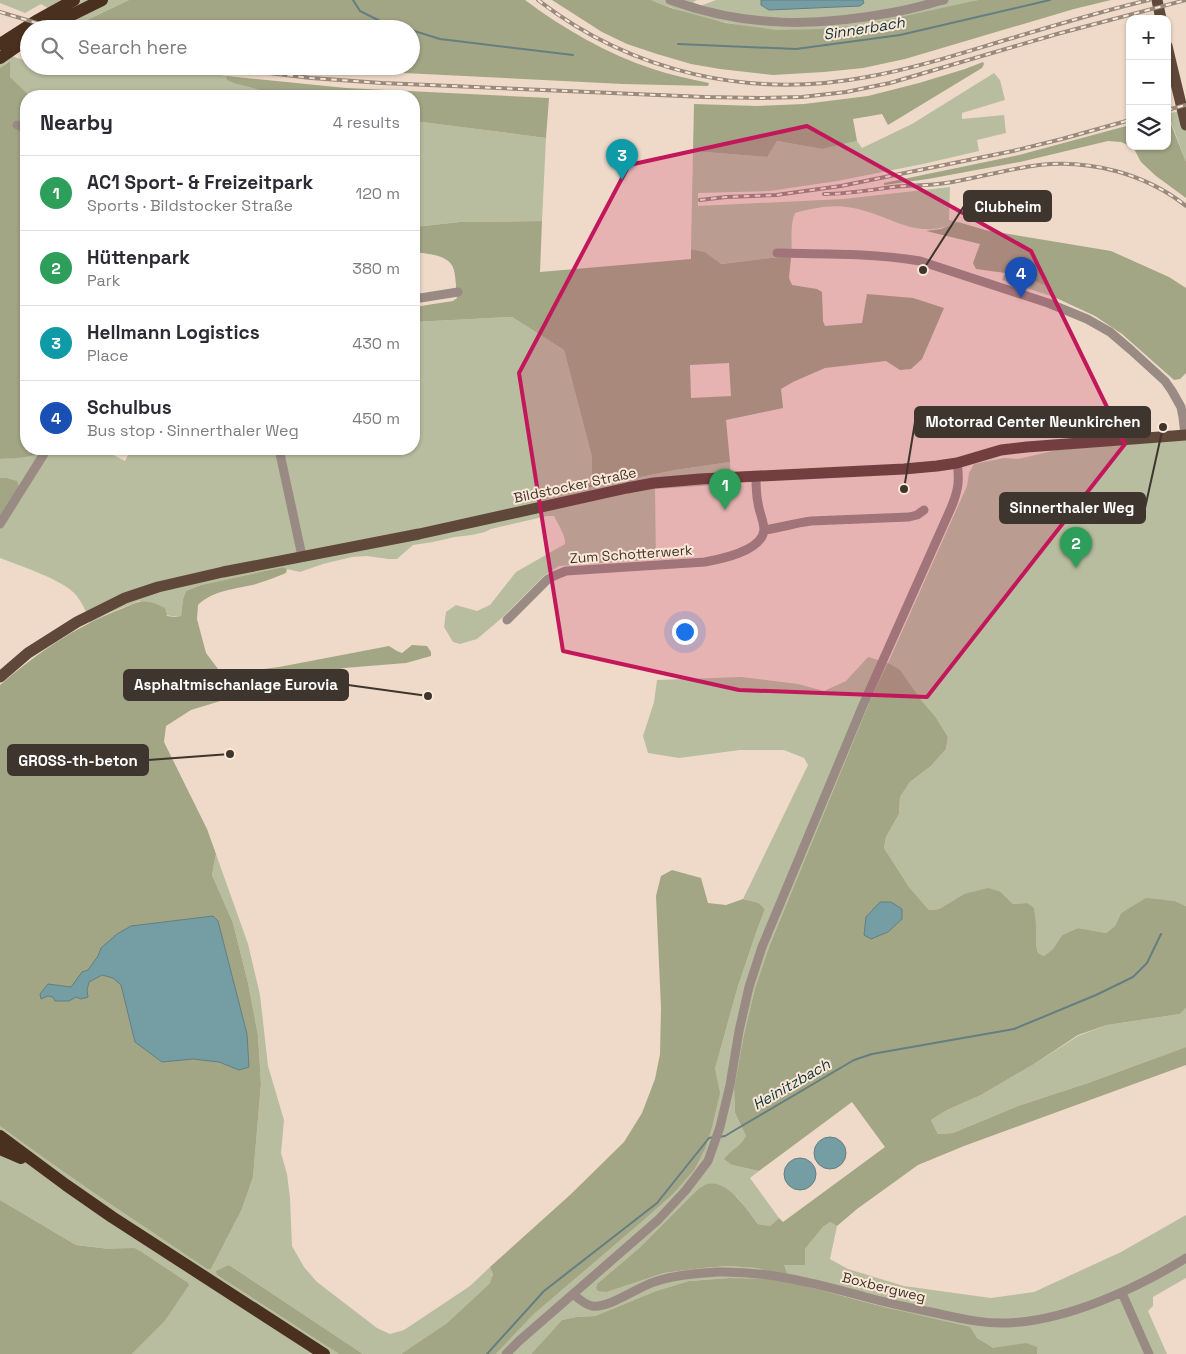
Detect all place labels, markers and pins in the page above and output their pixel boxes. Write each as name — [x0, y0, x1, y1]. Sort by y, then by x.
pin: 3 — [606, 139, 638, 180]
callout: Clubheim — [964, 191, 1051, 221]
pin: 4 — [1005, 257, 1037, 298]
callout: Motorrad Center Neunkirchen — [915, 407, 1150, 437]
pin: 1 — [709, 469, 741, 510]
callout: Sinnerthaler Weg — [1000, 493, 1145, 523]
pin: 2 — [1060, 527, 1092, 568]
callout: Asphaltmischanlage Eurovia — [124, 670, 348, 700]
callout: GROSS-th-beton — [8, 745, 148, 775]

